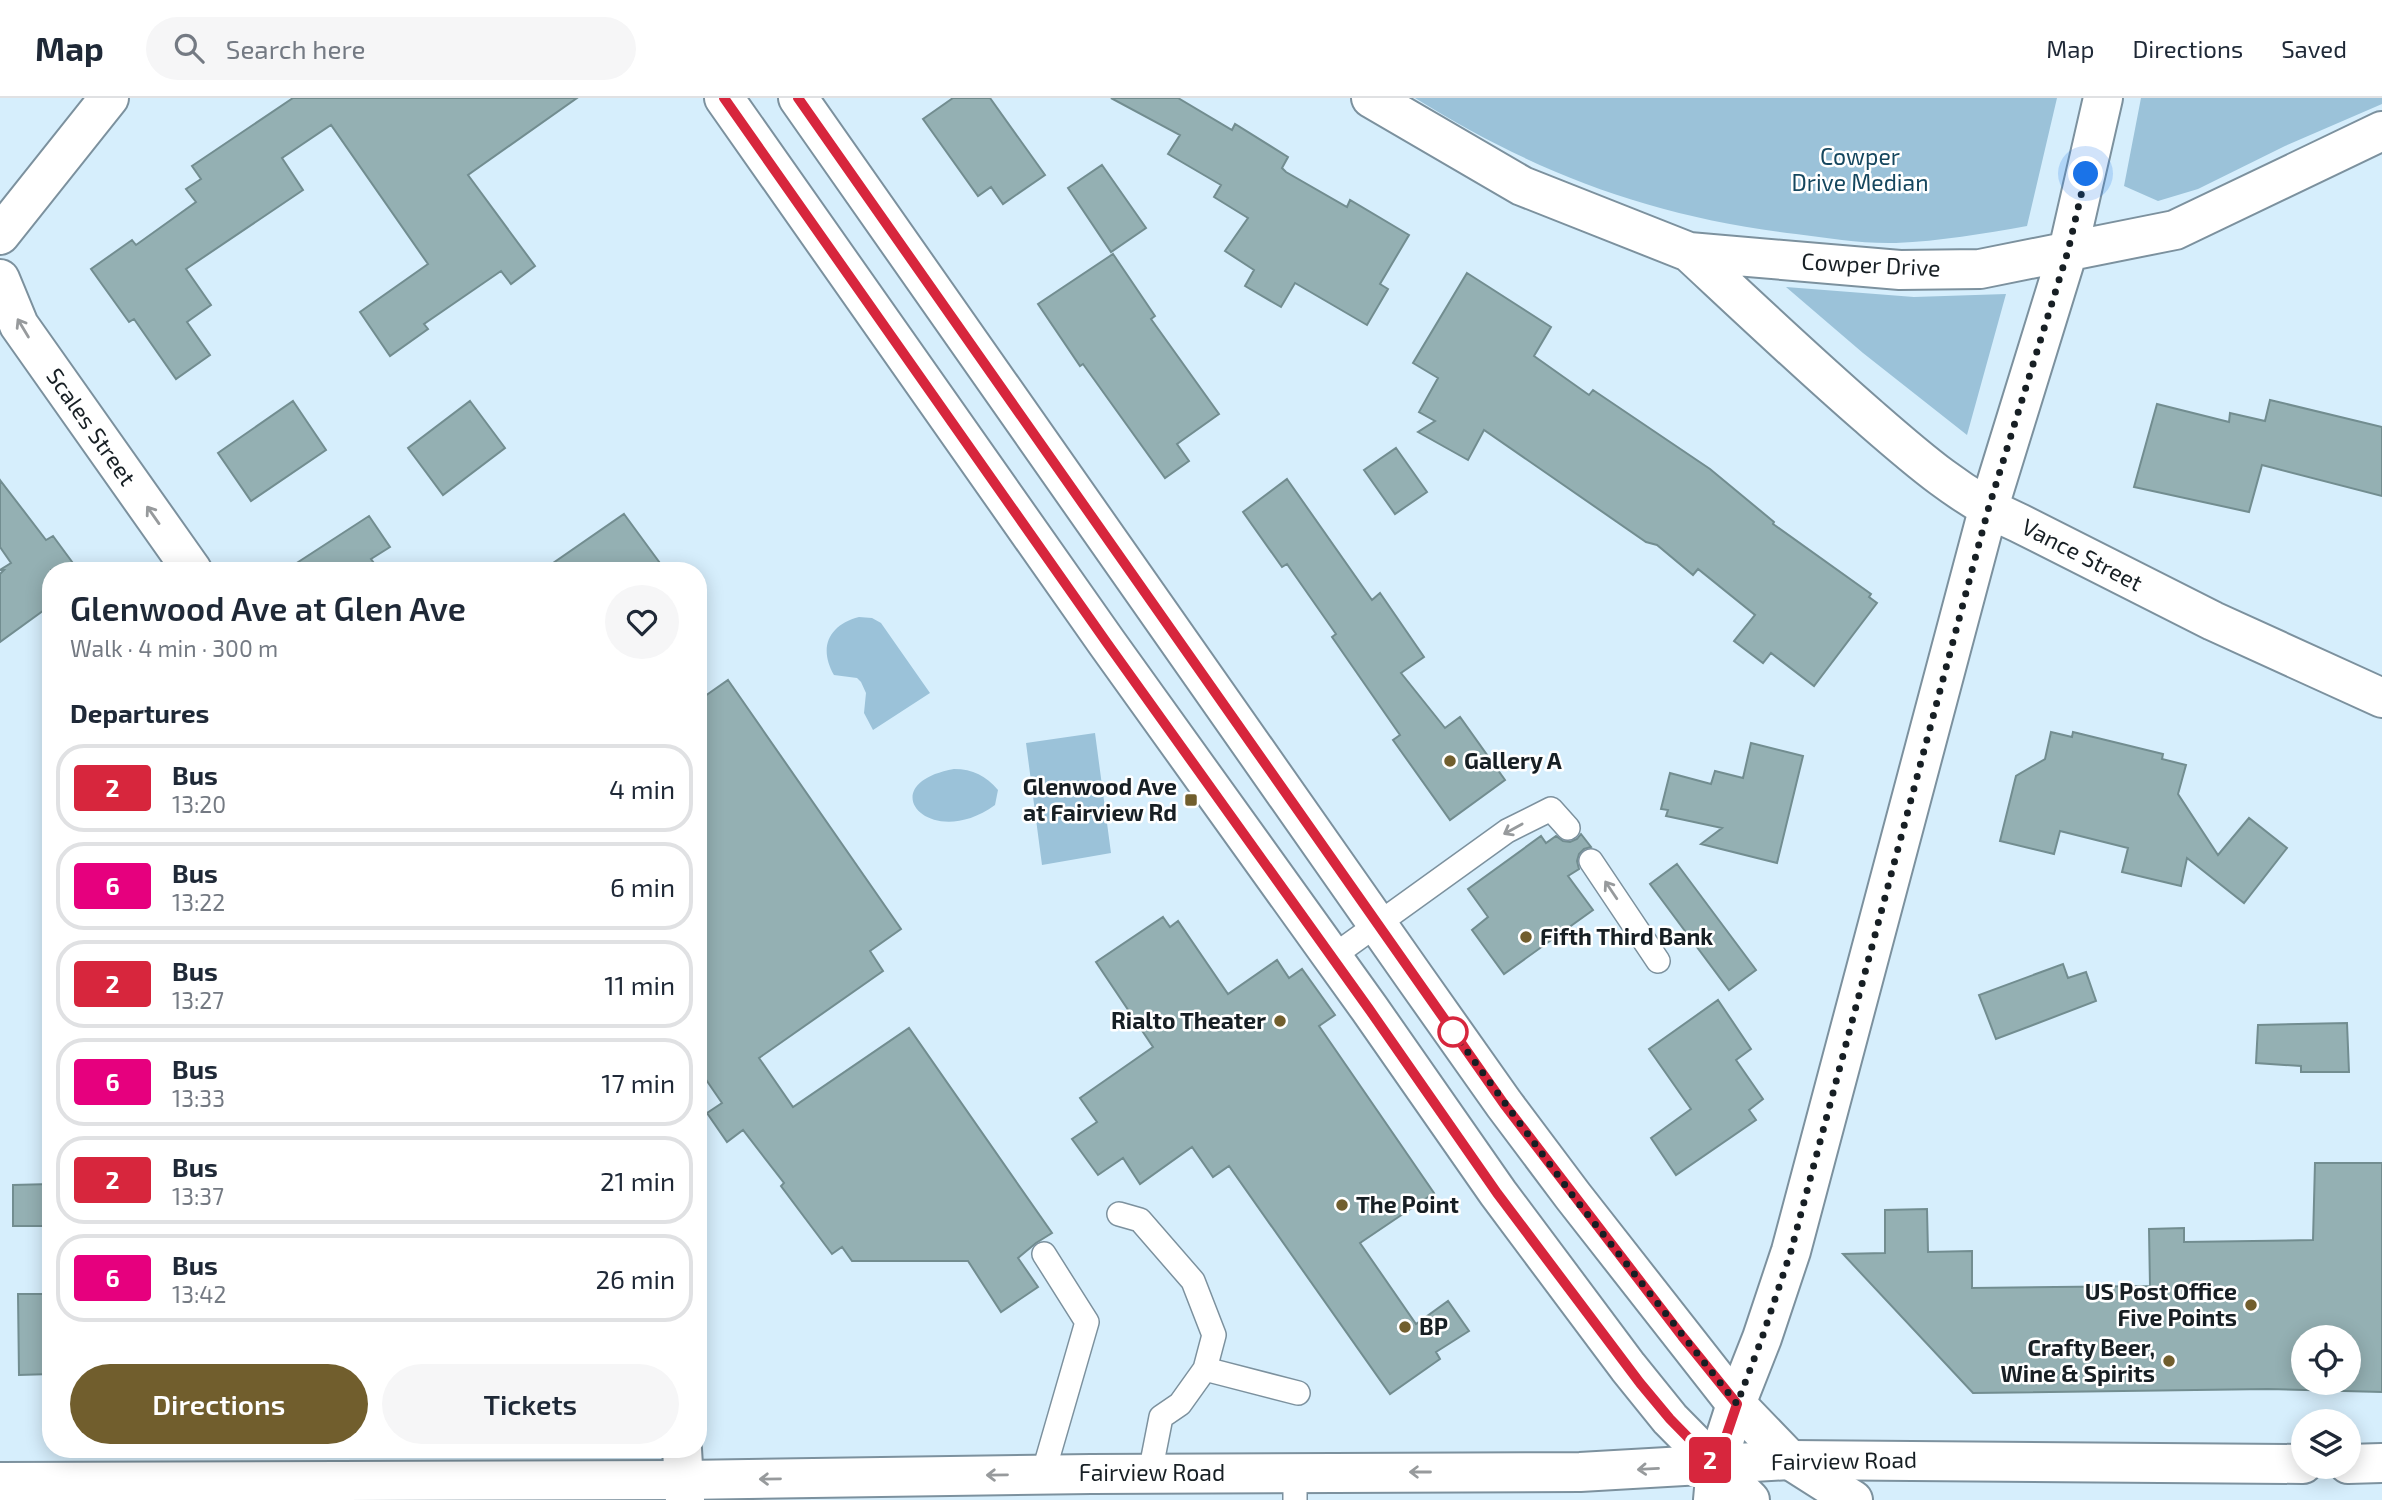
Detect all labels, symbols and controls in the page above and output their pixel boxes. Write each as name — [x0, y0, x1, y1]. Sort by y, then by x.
search box — [146, 17, 636, 80]
text: Map — [35, 28, 104, 68]
icon: search — [170, 29, 208, 67]
text: Search here — [226, 33, 365, 64]
text: Map — [2046, 34, 2094, 63]
text: Directions — [2132, 34, 2243, 63]
text: Saved — [2281, 34, 2347, 63]
park label: Cowper Drive Median — [1791, 142, 1929, 196]
your location — [2068, 156, 2103, 191]
street label: Cowper Drive — [1801, 246, 1941, 282]
one-way arrow — [15, 319, 29, 339]
street label: Scales Street — [41, 362, 143, 491]
one-way arrow — [146, 506, 160, 525]
street label: Vance Street — [2017, 512, 2148, 597]
button: heart — [605, 585, 679, 659]
text: Glenwood Ave at Glen Ave — [70, 588, 466, 628]
text: Walk · 4 min · 300 m — [70, 634, 278, 662]
text: Departures — [70, 697, 209, 728]
place label: Gallery A — [1464, 746, 1562, 774]
marker: Gallery A — [1442, 753, 1458, 769]
text: Bus — [172, 759, 218, 790]
place label: Glenwood Ave at Fairview Rd — [1023, 772, 1177, 826]
text: 2 — [106, 773, 119, 802]
text: 4 min — [609, 773, 675, 804]
text: 13:20 — [172, 790, 226, 818]
marker: Glenwood Ave at Fairview Rd — [1183, 792, 1199, 808]
one-way arrow — [1503, 822, 1524, 836]
text: Bus — [172, 857, 218, 888]
text: 6 — [105, 871, 120, 900]
text: 6 min — [610, 871, 675, 902]
one-way arrow — [1604, 881, 1618, 901]
text: 13:22 — [172, 888, 225, 916]
place label: Fifth Third Bank — [1540, 922, 1713, 950]
marker: Fifth Third Bank — [1518, 929, 1534, 945]
text: Bus — [172, 955, 218, 986]
text: 2 — [106, 969, 119, 998]
text: 11 min — [604, 969, 675, 1000]
text: 13:27 — [172, 986, 224, 1014]
place label: Rialto Theater — [1111, 1006, 1266, 1034]
marker: Rialto Theater — [1272, 1013, 1288, 1029]
unlabelled marker — [1438, 1017, 1468, 1047]
text: Bus — [172, 1053, 218, 1084]
text: 6 — [105, 1067, 120, 1096]
text: 17 min — [601, 1067, 675, 1098]
text: 13:33 — [172, 1084, 225, 1112]
text: Bus — [172, 1151, 218, 1182]
text: 2 — [106, 1165, 119, 1194]
text: 21 min — [600, 1165, 675, 1196]
text: 13:37 — [172, 1182, 224, 1210]
place label: The Point — [1356, 1190, 1459, 1218]
marker: The Point — [1334, 1197, 1350, 1213]
text: Bus — [172, 1249, 218, 1280]
text: 6 — [105, 1263, 120, 1292]
text: 26 min — [595, 1263, 675, 1294]
place label: US Post Office Five Points — [2085, 1277, 2237, 1331]
text: 13:42 — [172, 1280, 226, 1308]
marker: US Post Office Five Points — [2243, 1297, 2259, 1313]
place label: BP — [1419, 1312, 1448, 1340]
marker: BP — [1397, 1319, 1413, 1335]
map controls — [2291, 1325, 2361, 1479]
button: locate — [2291, 1325, 2361, 1395]
place label: Crafty Beer, Wine & Spirits — [2000, 1333, 2155, 1387]
marker: Crafty Beer, Wine & Spirits — [2161, 1353, 2177, 1369]
button: Directions — [70, 1364, 368, 1444]
button: Tickets — [382, 1364, 679, 1444]
button: layers — [2291, 1409, 2361, 1479]
line badge: 2 — [1687, 1437, 1733, 1483]
text: 2 — [1703, 1445, 1717, 1474]
street label: Fairview Road — [1771, 1445, 1917, 1475]
street label: Fairview Road — [1079, 1458, 1225, 1486]
one-way arrow — [1637, 1463, 1660, 1476]
one-way arrow — [1409, 1465, 1432, 1479]
one-way arrow — [986, 1468, 1009, 1482]
one-way arrow — [758, 1472, 781, 1486]

